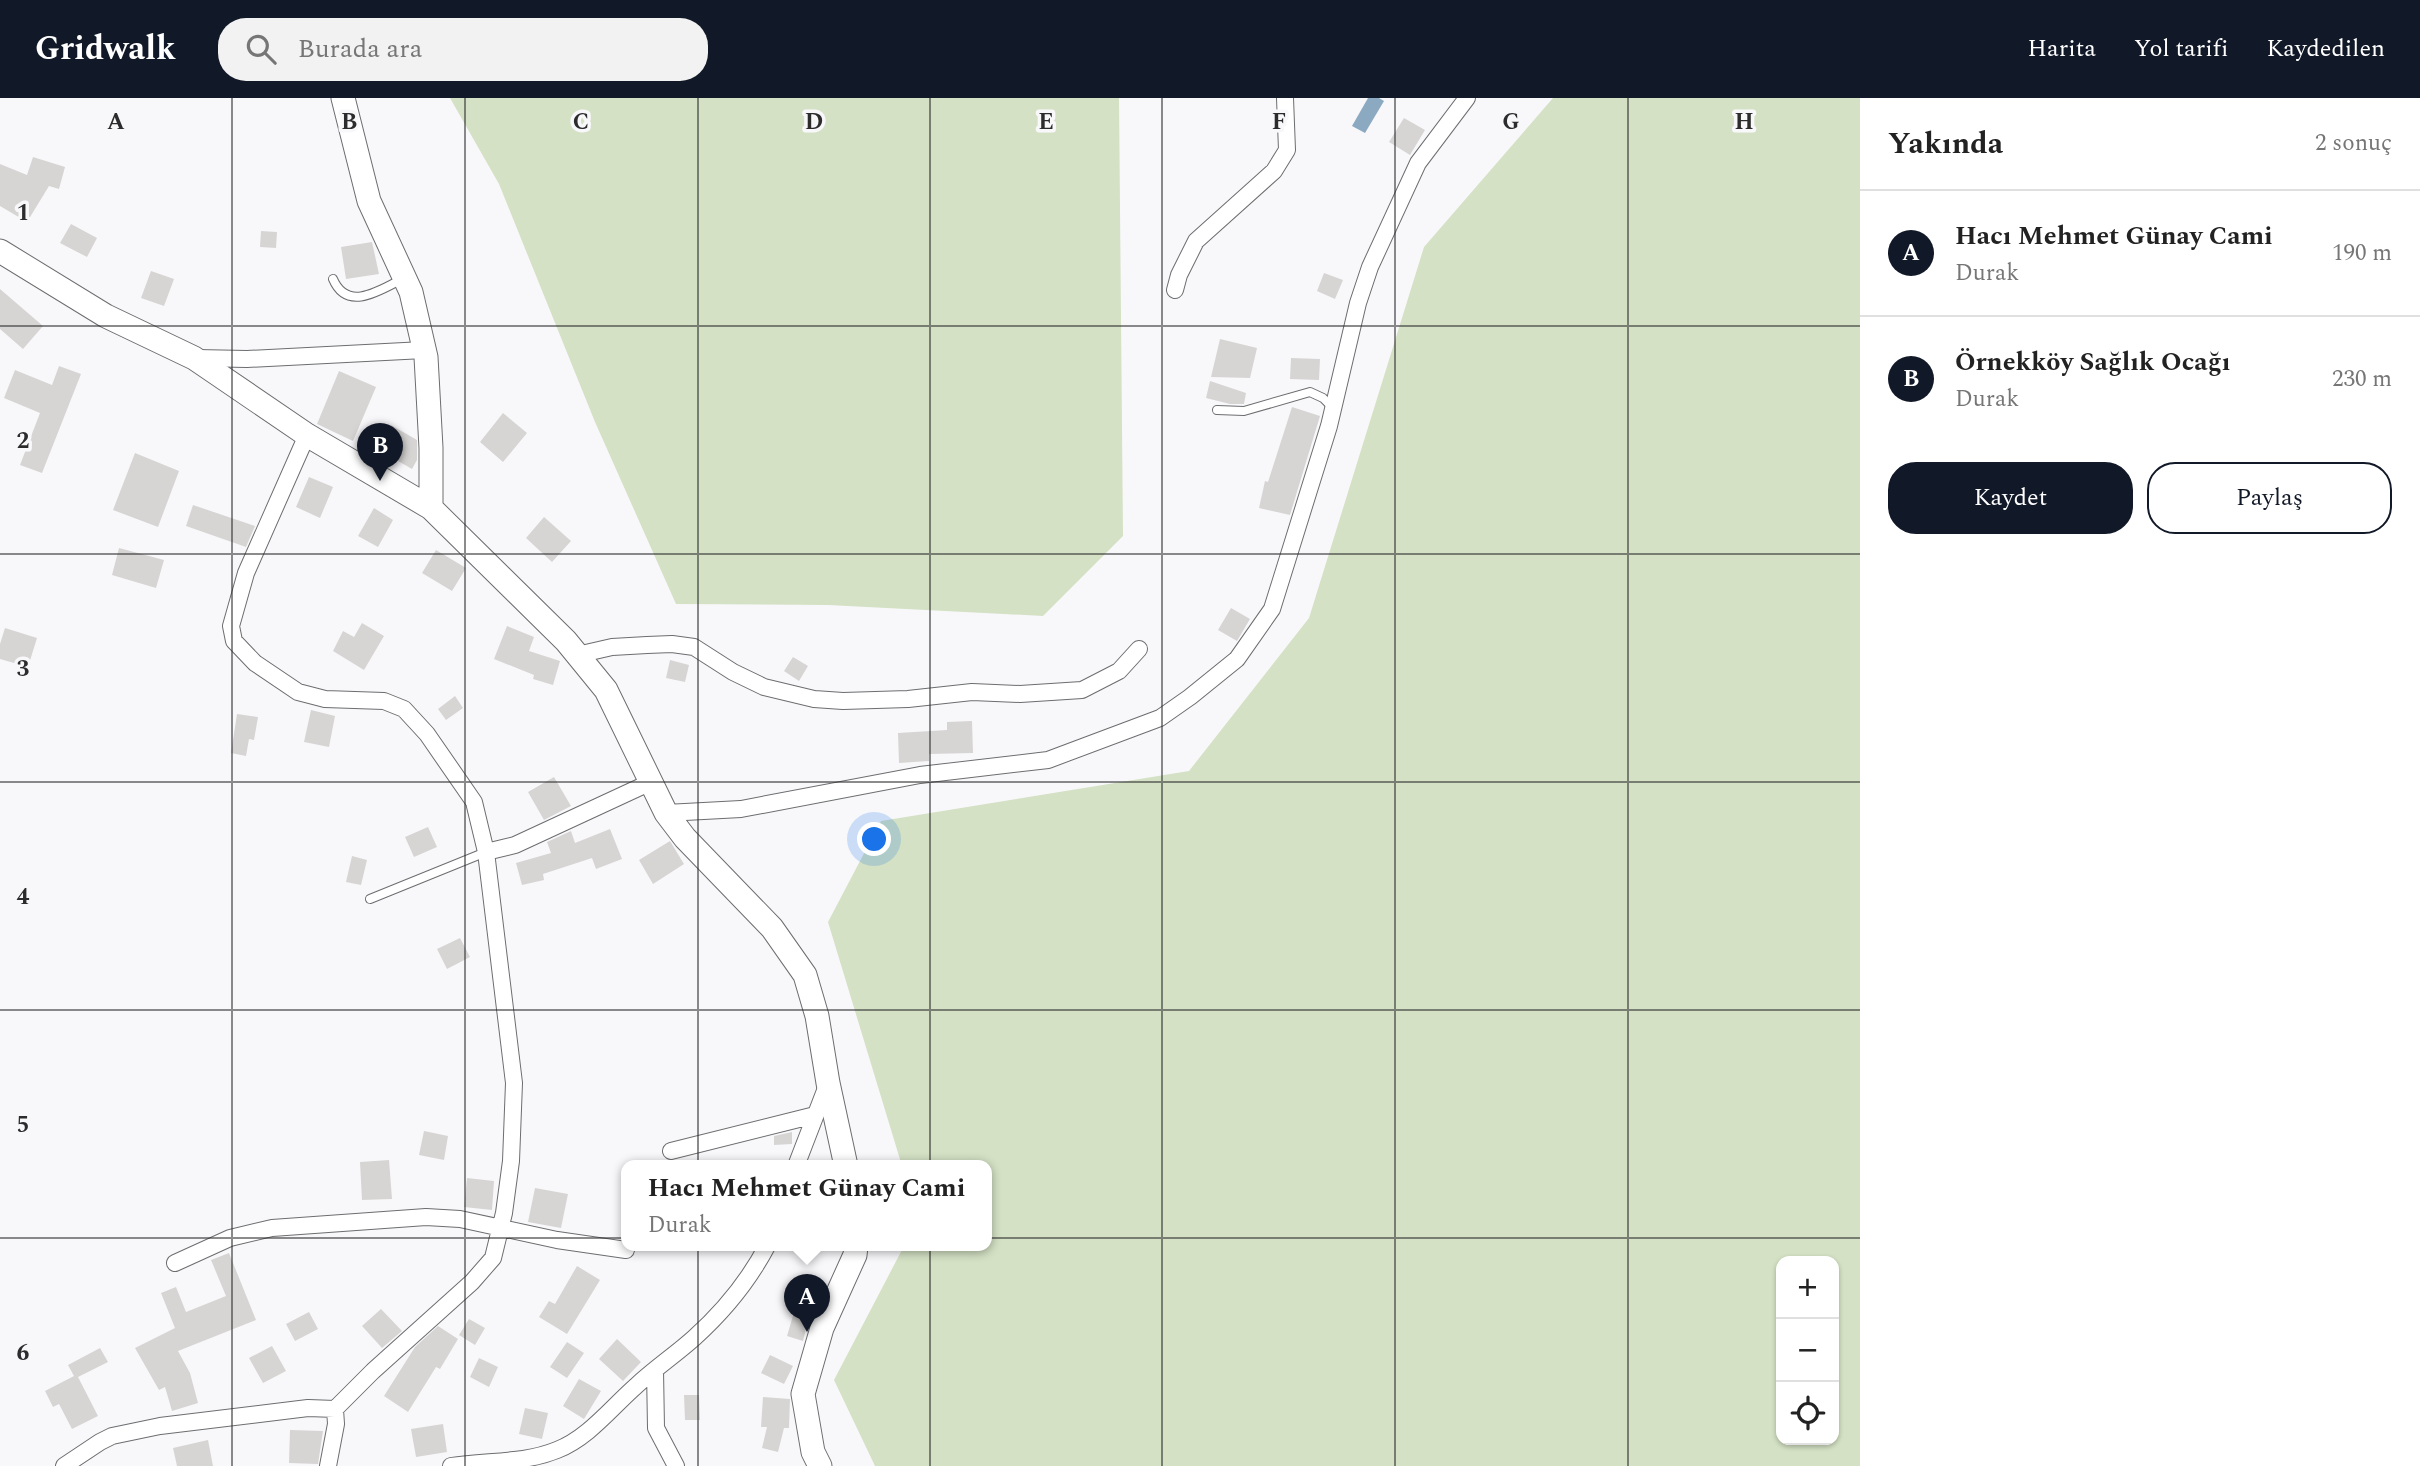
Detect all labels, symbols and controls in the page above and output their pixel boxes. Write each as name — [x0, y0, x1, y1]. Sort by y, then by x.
search box — [218, 18, 708, 81]
text: Gridwalk — [35, 24, 176, 74]
text: Burada ara — [298, 29, 423, 69]
icon: search — [242, 30, 280, 68]
text: Harita — [2027, 31, 2096, 67]
text: Yol tarifi — [2134, 31, 2228, 67]
text: Kaydedilen — [2266, 31, 2385, 67]
text: A — [107, 105, 125, 140]
text: B — [341, 105, 357, 140]
text: C — [573, 105, 589, 140]
text: D — [805, 105, 823, 140]
text: E — [1038, 105, 1054, 140]
text: F — [1272, 105, 1286, 140]
text: G — [1502, 105, 1520, 140]
text: H — [1734, 105, 1754, 140]
text: Yakında — [1888, 121, 2003, 167]
text: 2 sonuç — [2315, 126, 2392, 161]
text: 1 — [17, 196, 29, 231]
text: Hacı Mehmet Günay Cami — [1955, 216, 2273, 256]
text: A — [1902, 236, 1920, 271]
text: 190 m — [2332, 236, 2392, 271]
text: Durak — [1955, 256, 2019, 291]
text: Örnekköy Sağlık Ocağı — [1955, 342, 2230, 382]
text: B — [1903, 362, 1919, 397]
text: 230 m — [2332, 362, 2392, 397]
text: Durak — [1955, 382, 2019, 417]
pin: B — [357, 423, 403, 481]
text: 2 — [17, 424, 30, 459]
button: Kaydet — [1888, 462, 2133, 534]
button: Paylaş — [2147, 462, 2392, 534]
text: 3 — [17, 652, 30, 687]
your location — [857, 822, 891, 856]
text: 4 — [17, 880, 30, 915]
text: 5 — [17, 1108, 29, 1143]
popup — [621, 1160, 992, 1251]
text: Hacı Mehmet Günay Cami — [648, 1168, 965, 1208]
text: Durak — [648, 1208, 712, 1243]
map controls — [1776, 1256, 1839, 1445]
button: + — [1776, 1256, 1839, 1319]
pin: A — [784, 1274, 830, 1332]
button: − — [1776, 1319, 1839, 1382]
text: 6 — [17, 1336, 30, 1371]
button: locate — [1776, 1382, 1839, 1445]

